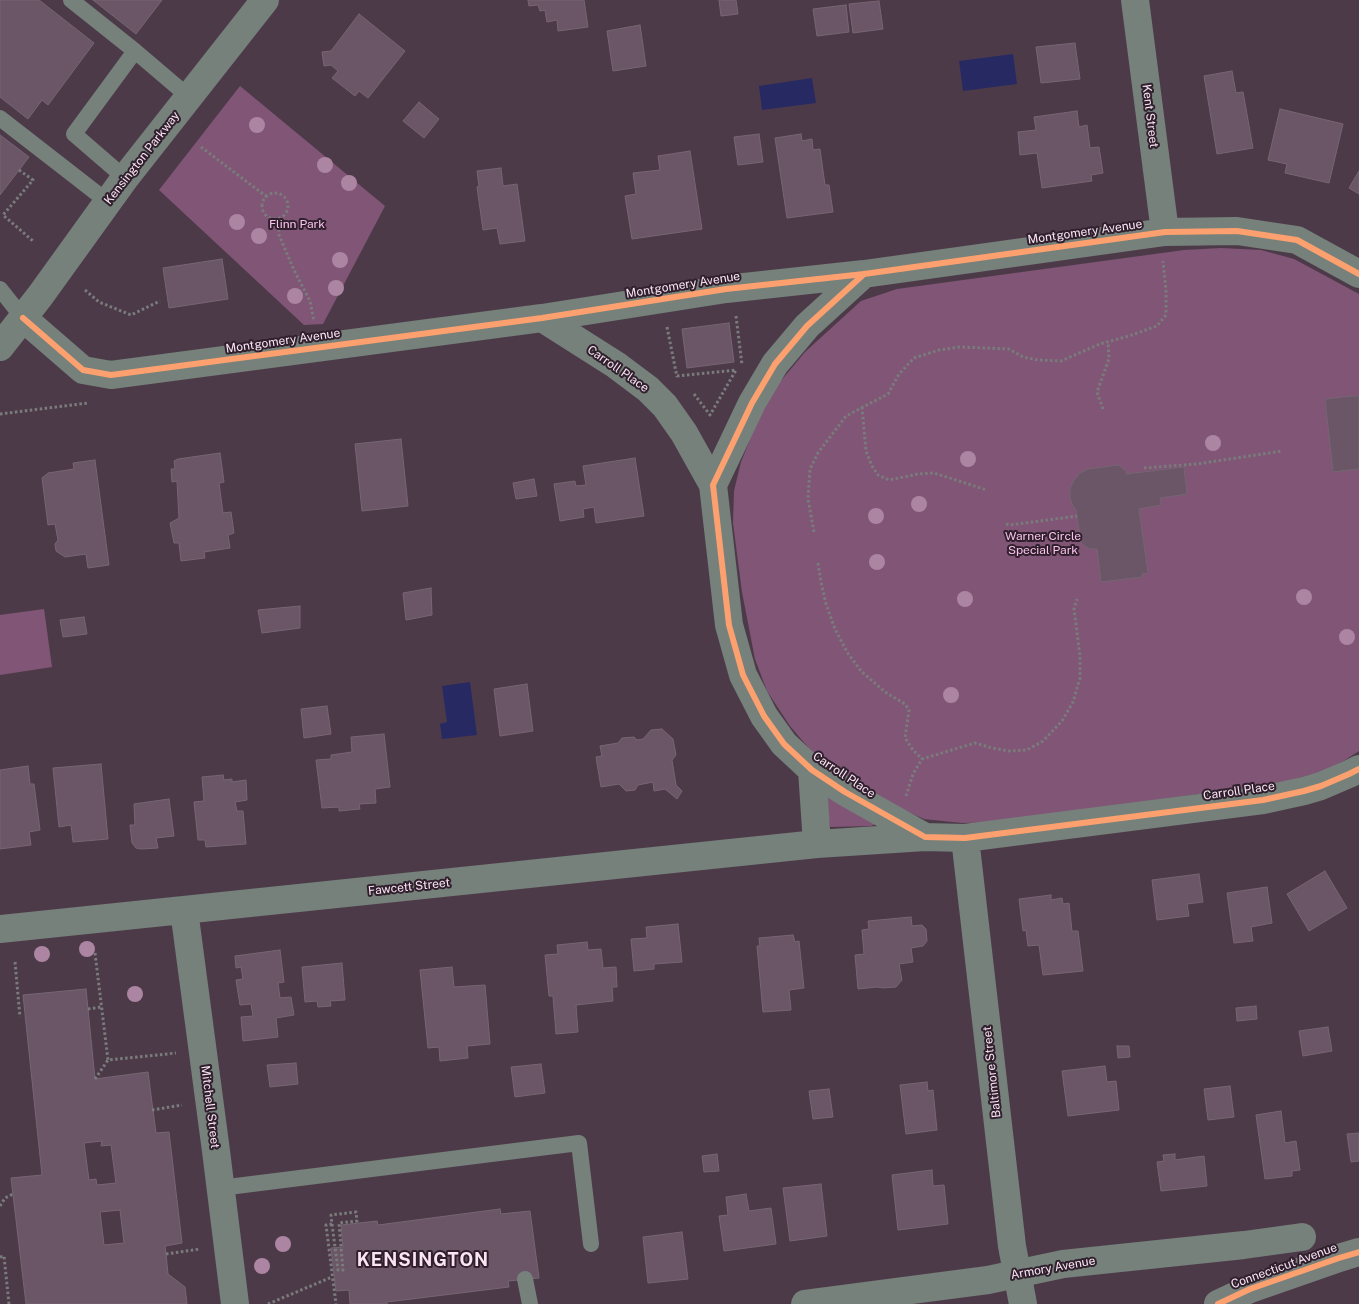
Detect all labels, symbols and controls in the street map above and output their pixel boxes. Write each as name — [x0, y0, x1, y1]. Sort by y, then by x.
street label: Kent Street — [1139, 83, 1161, 149]
street label: Kensington Parkway — [101, 109, 183, 207]
park label: Flinn Park — [269, 217, 325, 231]
street label: Montgomery Avenue — [1027, 217, 1143, 247]
street label: Montgomery Avenue — [625, 269, 741, 301]
street label: Montgomery Avenue — [225, 326, 341, 356]
street label: Carroll Place — [584, 342, 652, 396]
park label: Warner Circle Special Park — [1005, 529, 1081, 557]
street label: Carroll Place — [810, 749, 878, 801]
street label: Carroll Place — [1202, 779, 1276, 803]
street label: Fawcett Street — [367, 876, 451, 898]
street label: Baltimore Street — [980, 1025, 1004, 1119]
street label: Mitchell Street — [198, 1065, 222, 1149]
street label: Connecticut Avenue — [1229, 1240, 1339, 1292]
district label: KENSINGTON — [356, 1249, 490, 1271]
street label: Armory Avenue — [1010, 1253, 1096, 1283]

